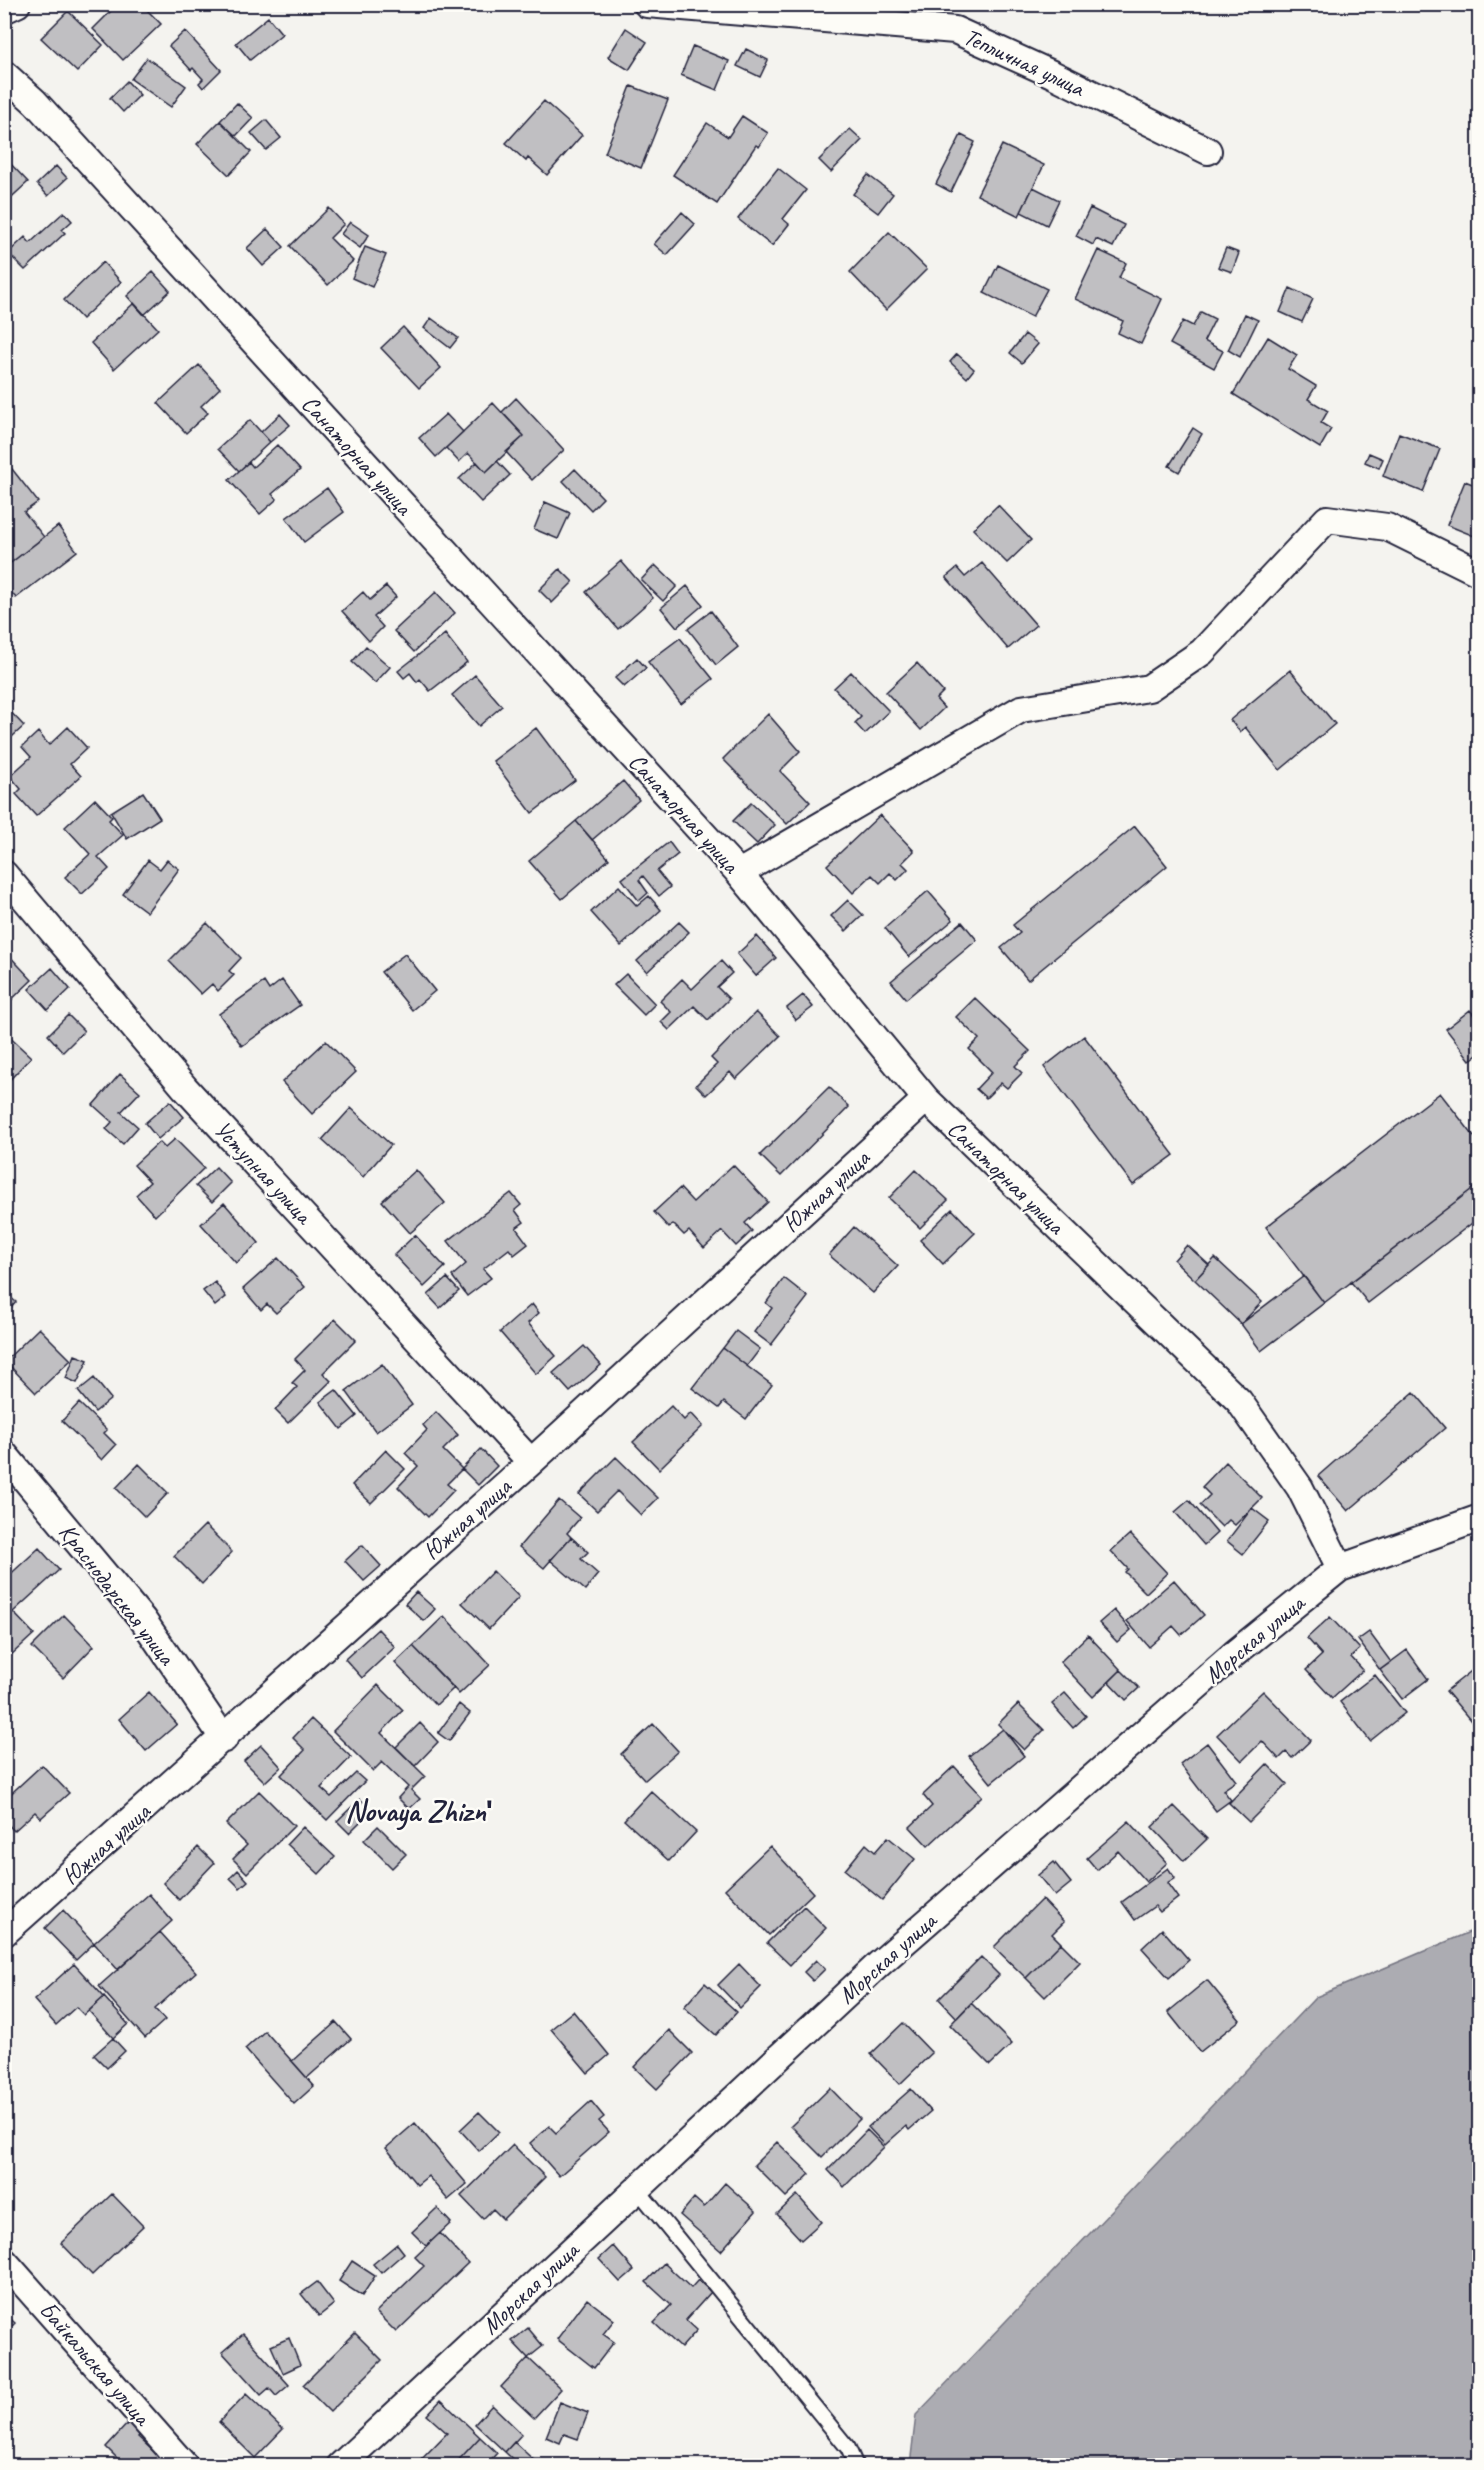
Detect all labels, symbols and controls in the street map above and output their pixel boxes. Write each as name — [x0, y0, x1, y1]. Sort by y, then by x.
street label: Тепличная улица — [959, 21, 1090, 104]
street label: Санаторная улица — [295, 389, 420, 522]
street label: Санаторная улица — [622, 747, 747, 880]
street label: Уступная улица — [208, 1114, 320, 1231]
street label: Санаторная улица — [941, 1114, 1072, 1241]
street label: Южная улица — [776, 1142, 877, 1239]
street label: Южная улица — [417, 1471, 518, 1566]
street label: Краснодарская улица — [53, 1517, 182, 1672]
street label: Морская улица — [1198, 1587, 1312, 1690]
district label: Novaya Zhiznʹ — [345, 1792, 493, 1831]
street label: Южная улица — [56, 1796, 157, 1891]
street label: Морская улица — [832, 1905, 944, 2010]
street label: Морская улица — [475, 2234, 586, 2340]
street label: Байкальская улица — [33, 2295, 158, 2433]

